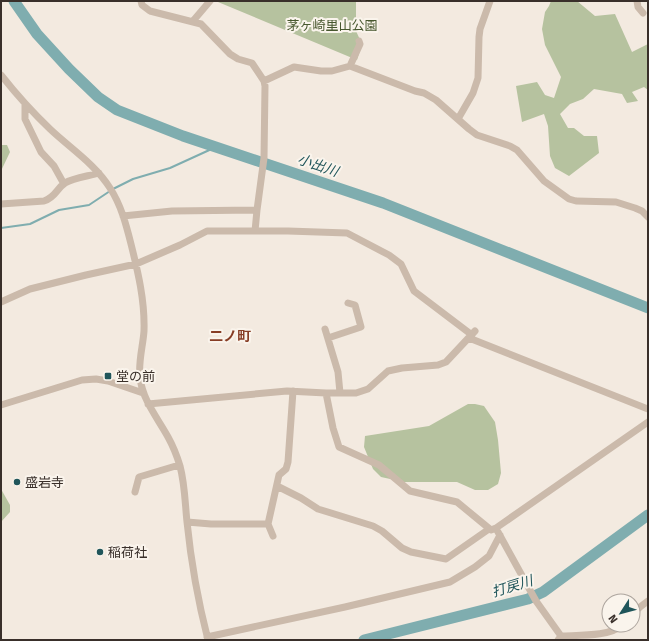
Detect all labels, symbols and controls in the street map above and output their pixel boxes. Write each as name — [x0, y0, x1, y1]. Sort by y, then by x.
park label: 茅ヶ崎里山公園 — [286, 18, 378, 33]
water label: 小出川 — [295, 151, 342, 181]
district label: 二ノ町 — [209, 328, 251, 345]
place label: 堂の前 — [116, 369, 155, 384]
marker: 堂の前 — [103, 371, 113, 381]
place label: 盛岩寺 — [25, 475, 64, 490]
marker: 盛岩寺 — [12, 477, 22, 487]
place label: 稲荷社 — [108, 545, 147, 560]
marker: 稲荷社 — [95, 547, 105, 557]
water label: 打戻川 — [490, 572, 537, 601]
north arrow — [601, 593, 641, 633]
text: N — [606, 612, 621, 625]

